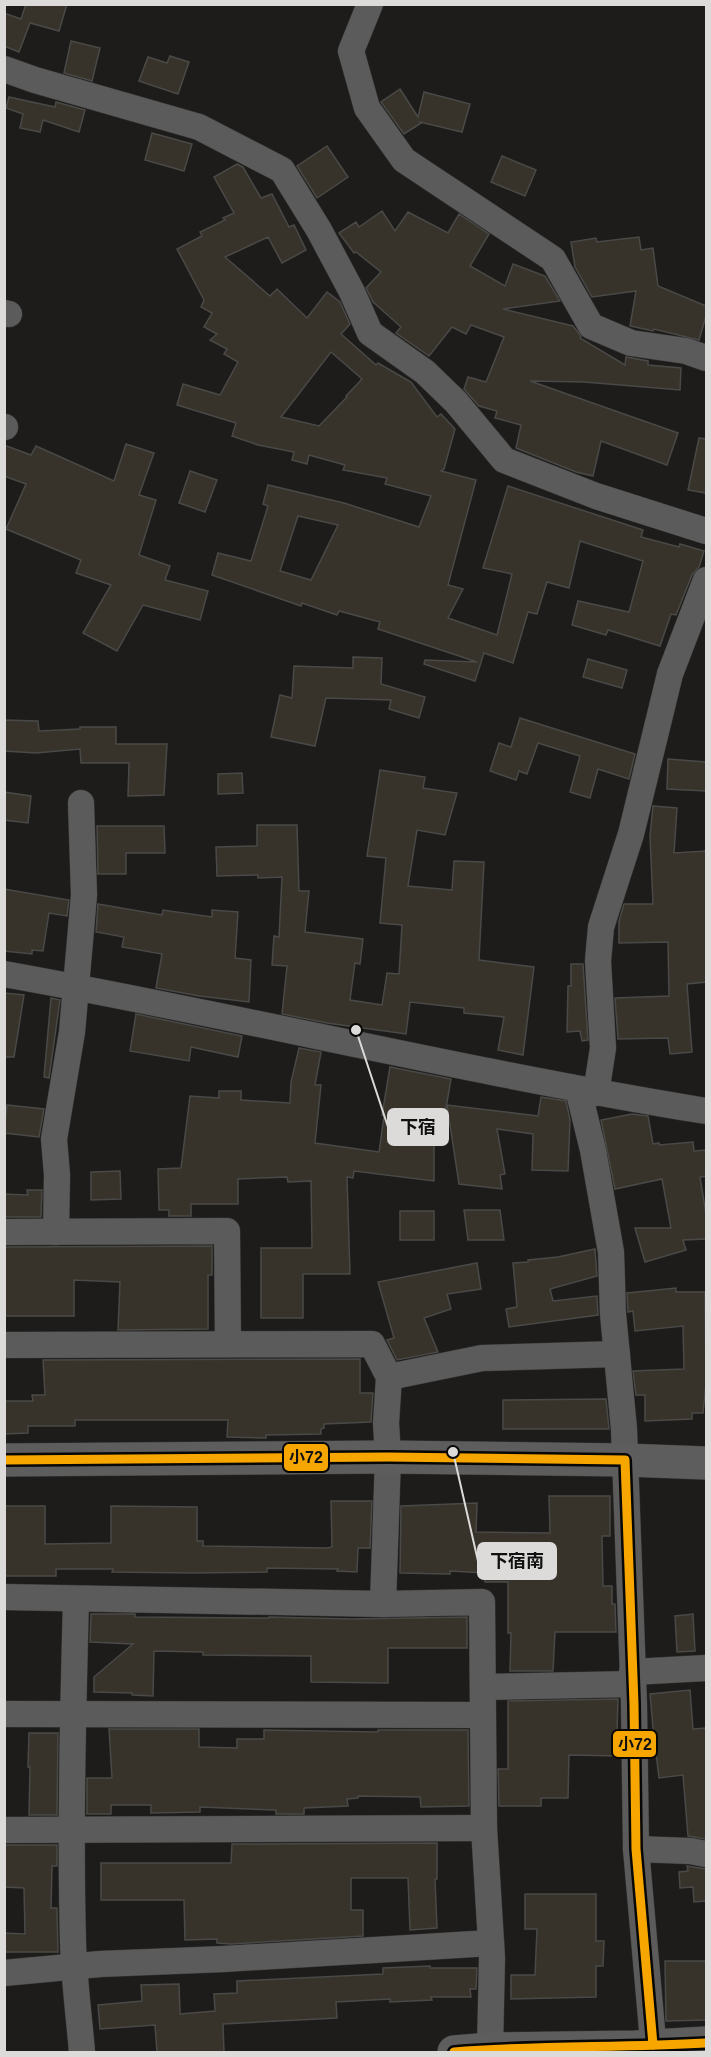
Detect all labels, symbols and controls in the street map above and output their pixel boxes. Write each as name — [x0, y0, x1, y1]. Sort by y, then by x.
callout: 下宿 — [388, 1109, 448, 1145]
text: 下宿 — [400, 1117, 436, 1137]
line badge: 小72 — [283, 1443, 329, 1472]
text: 小72 — [289, 1449, 323, 1466]
callout: 下宿南 — [478, 1543, 556, 1579]
text: 下宿南 — [490, 1551, 544, 1571]
line badge: 小72 — [612, 1730, 657, 1758]
text: 小72 — [618, 1736, 652, 1753]

